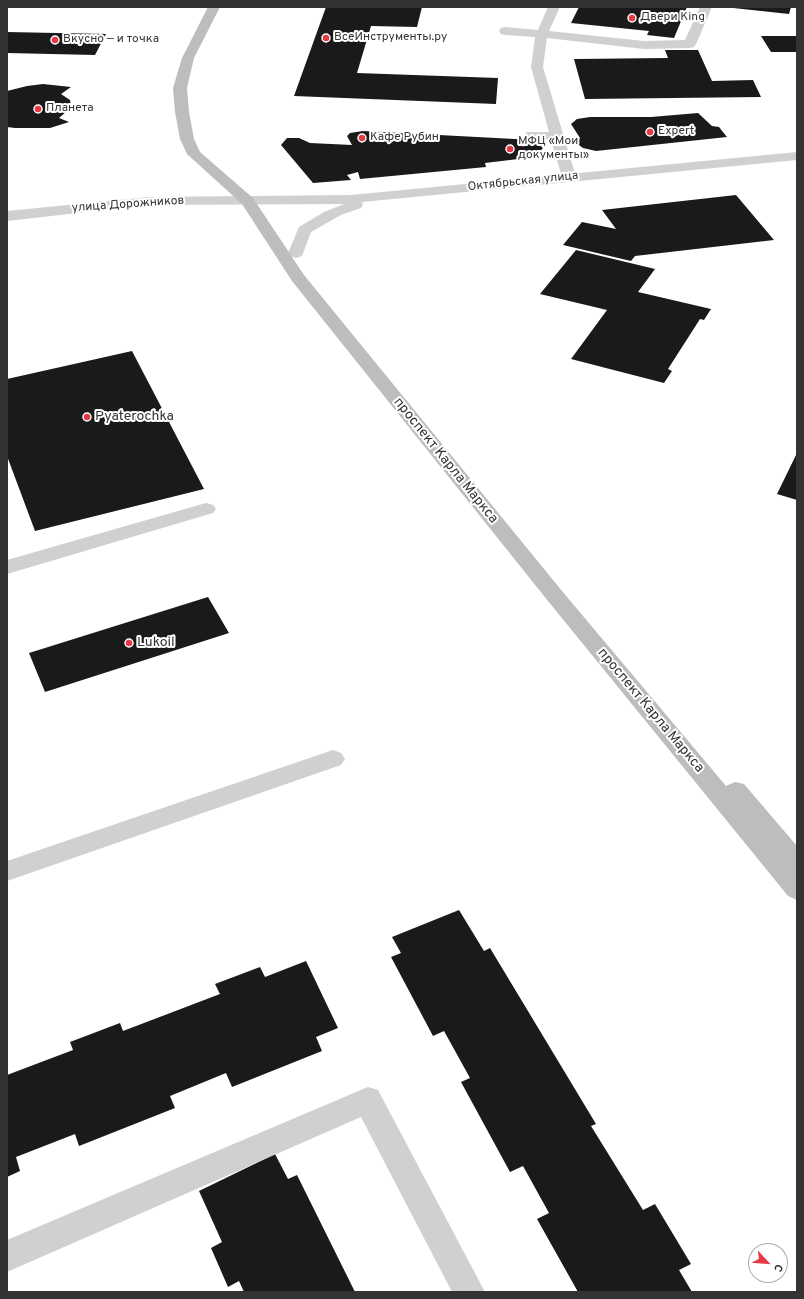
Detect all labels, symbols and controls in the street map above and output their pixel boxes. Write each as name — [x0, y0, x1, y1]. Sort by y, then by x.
place label: Двери King — [640, 11, 705, 25]
marker: Двери King — [627, 13, 637, 23]
place label: ВсеИнструменты.ру — [334, 31, 447, 45]
place label: Вкусно — и точка — [63, 33, 159, 47]
marker: ВсеИнструменты.ру — [321, 33, 331, 43]
marker: Вкусно — и точка — [50, 35, 60, 45]
place label: Планета — [46, 102, 94, 116]
marker: Планета — [33, 104, 43, 114]
place label: Expert — [658, 125, 694, 139]
marker: Expert — [645, 127, 655, 137]
place label: Кафе Рубин — [370, 131, 439, 145]
marker: Кафе Рубин — [357, 133, 367, 143]
place label: МФЦ «Мои документы» — [518, 135, 589, 163]
marker: МФЦ «Мои документы» — [505, 144, 515, 154]
street label: Октябрьская улица — [467, 169, 579, 195]
street label: улица Дорожников — [71, 194, 185, 216]
street label: проспект Карла Маркса — [389, 395, 501, 527]
place label: Pyaterochka — [95, 409, 174, 425]
marker: Pyaterochka — [82, 412, 92, 422]
place label: Lukoil — [137, 635, 175, 651]
marker: Lukoil — [124, 638, 134, 648]
street label: проспект Карла Маркса — [593, 645, 707, 777]
north arrow — [748, 1243, 788, 1283]
text: С — [770, 1262, 786, 1274]

